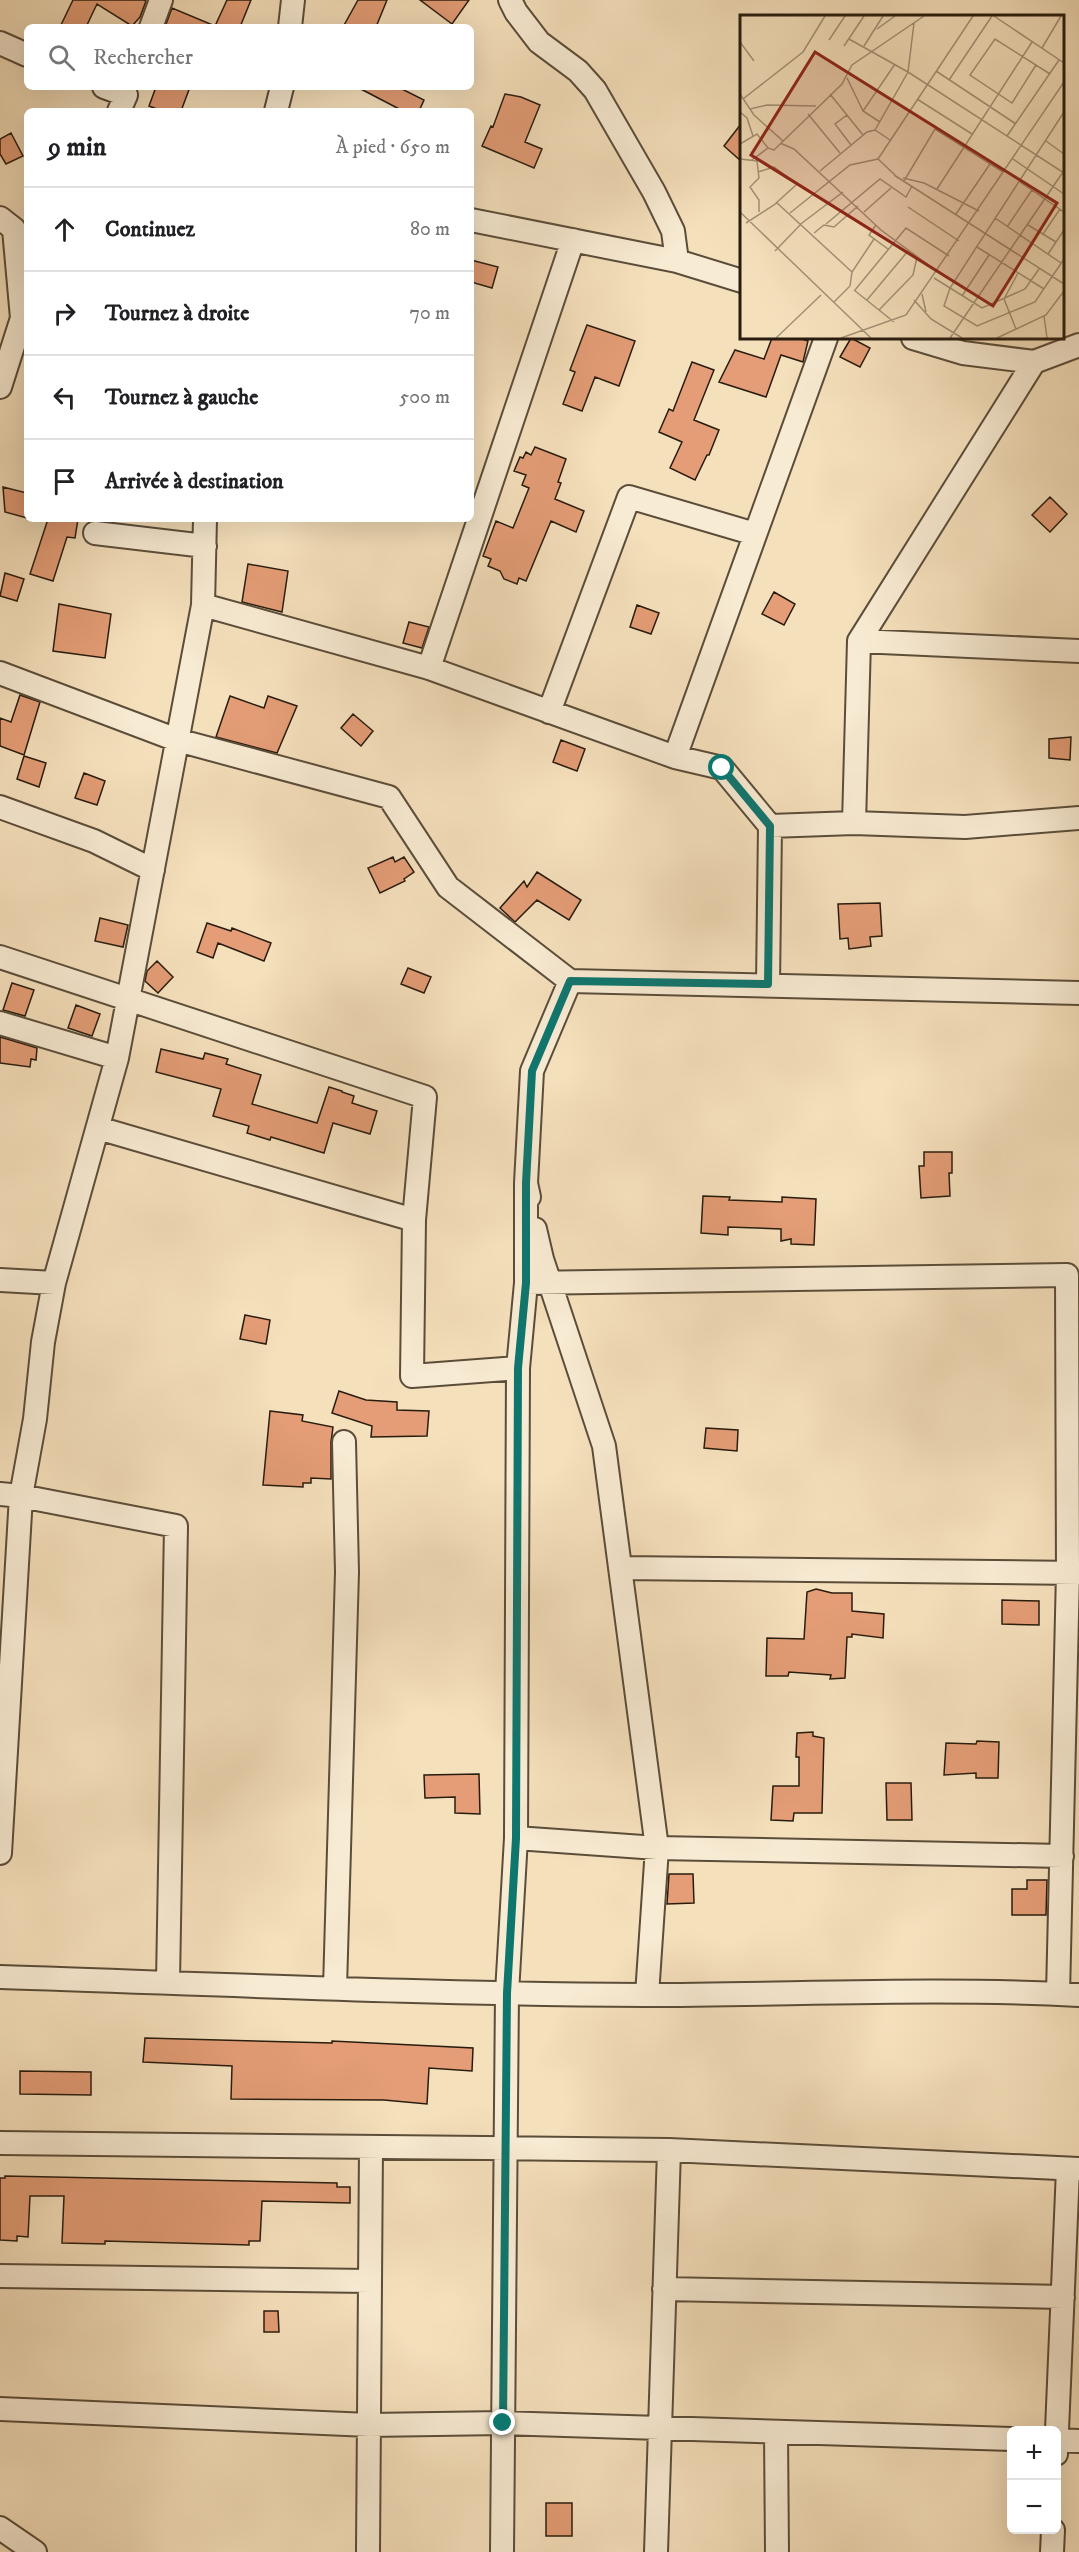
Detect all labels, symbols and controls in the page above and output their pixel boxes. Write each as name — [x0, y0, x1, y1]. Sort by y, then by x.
inset map — [740, 15, 1064, 339]
search box — [24, 24, 474, 90]
icon: search — [45, 41, 78, 74]
text: Rechercher — [93, 44, 193, 71]
text: 9 min — [48, 131, 106, 164]
text: À pied · 650 m — [336, 135, 450, 160]
icon: ahead — [48, 213, 81, 246]
text: Continuez — [105, 216, 195, 243]
text: 80 m — [410, 217, 450, 242]
icon: right — [48, 297, 81, 330]
text: Tournez à droite — [105, 300, 249, 327]
text: 70 m — [409, 301, 450, 326]
icon: left — [48, 381, 81, 414]
text: Tournez à gauche — [105, 384, 258, 411]
text: 500 m — [399, 385, 450, 410]
icon: arrive — [48, 465, 81, 498]
text: Arrivée à destination — [105, 468, 284, 495]
route start — [708, 754, 734, 780]
route end — [489, 2409, 515, 2435]
map controls — [1007, 2426, 1061, 2534]
button: + — [1007, 2426, 1061, 2480]
button: − — [1007, 2480, 1061, 2534]

